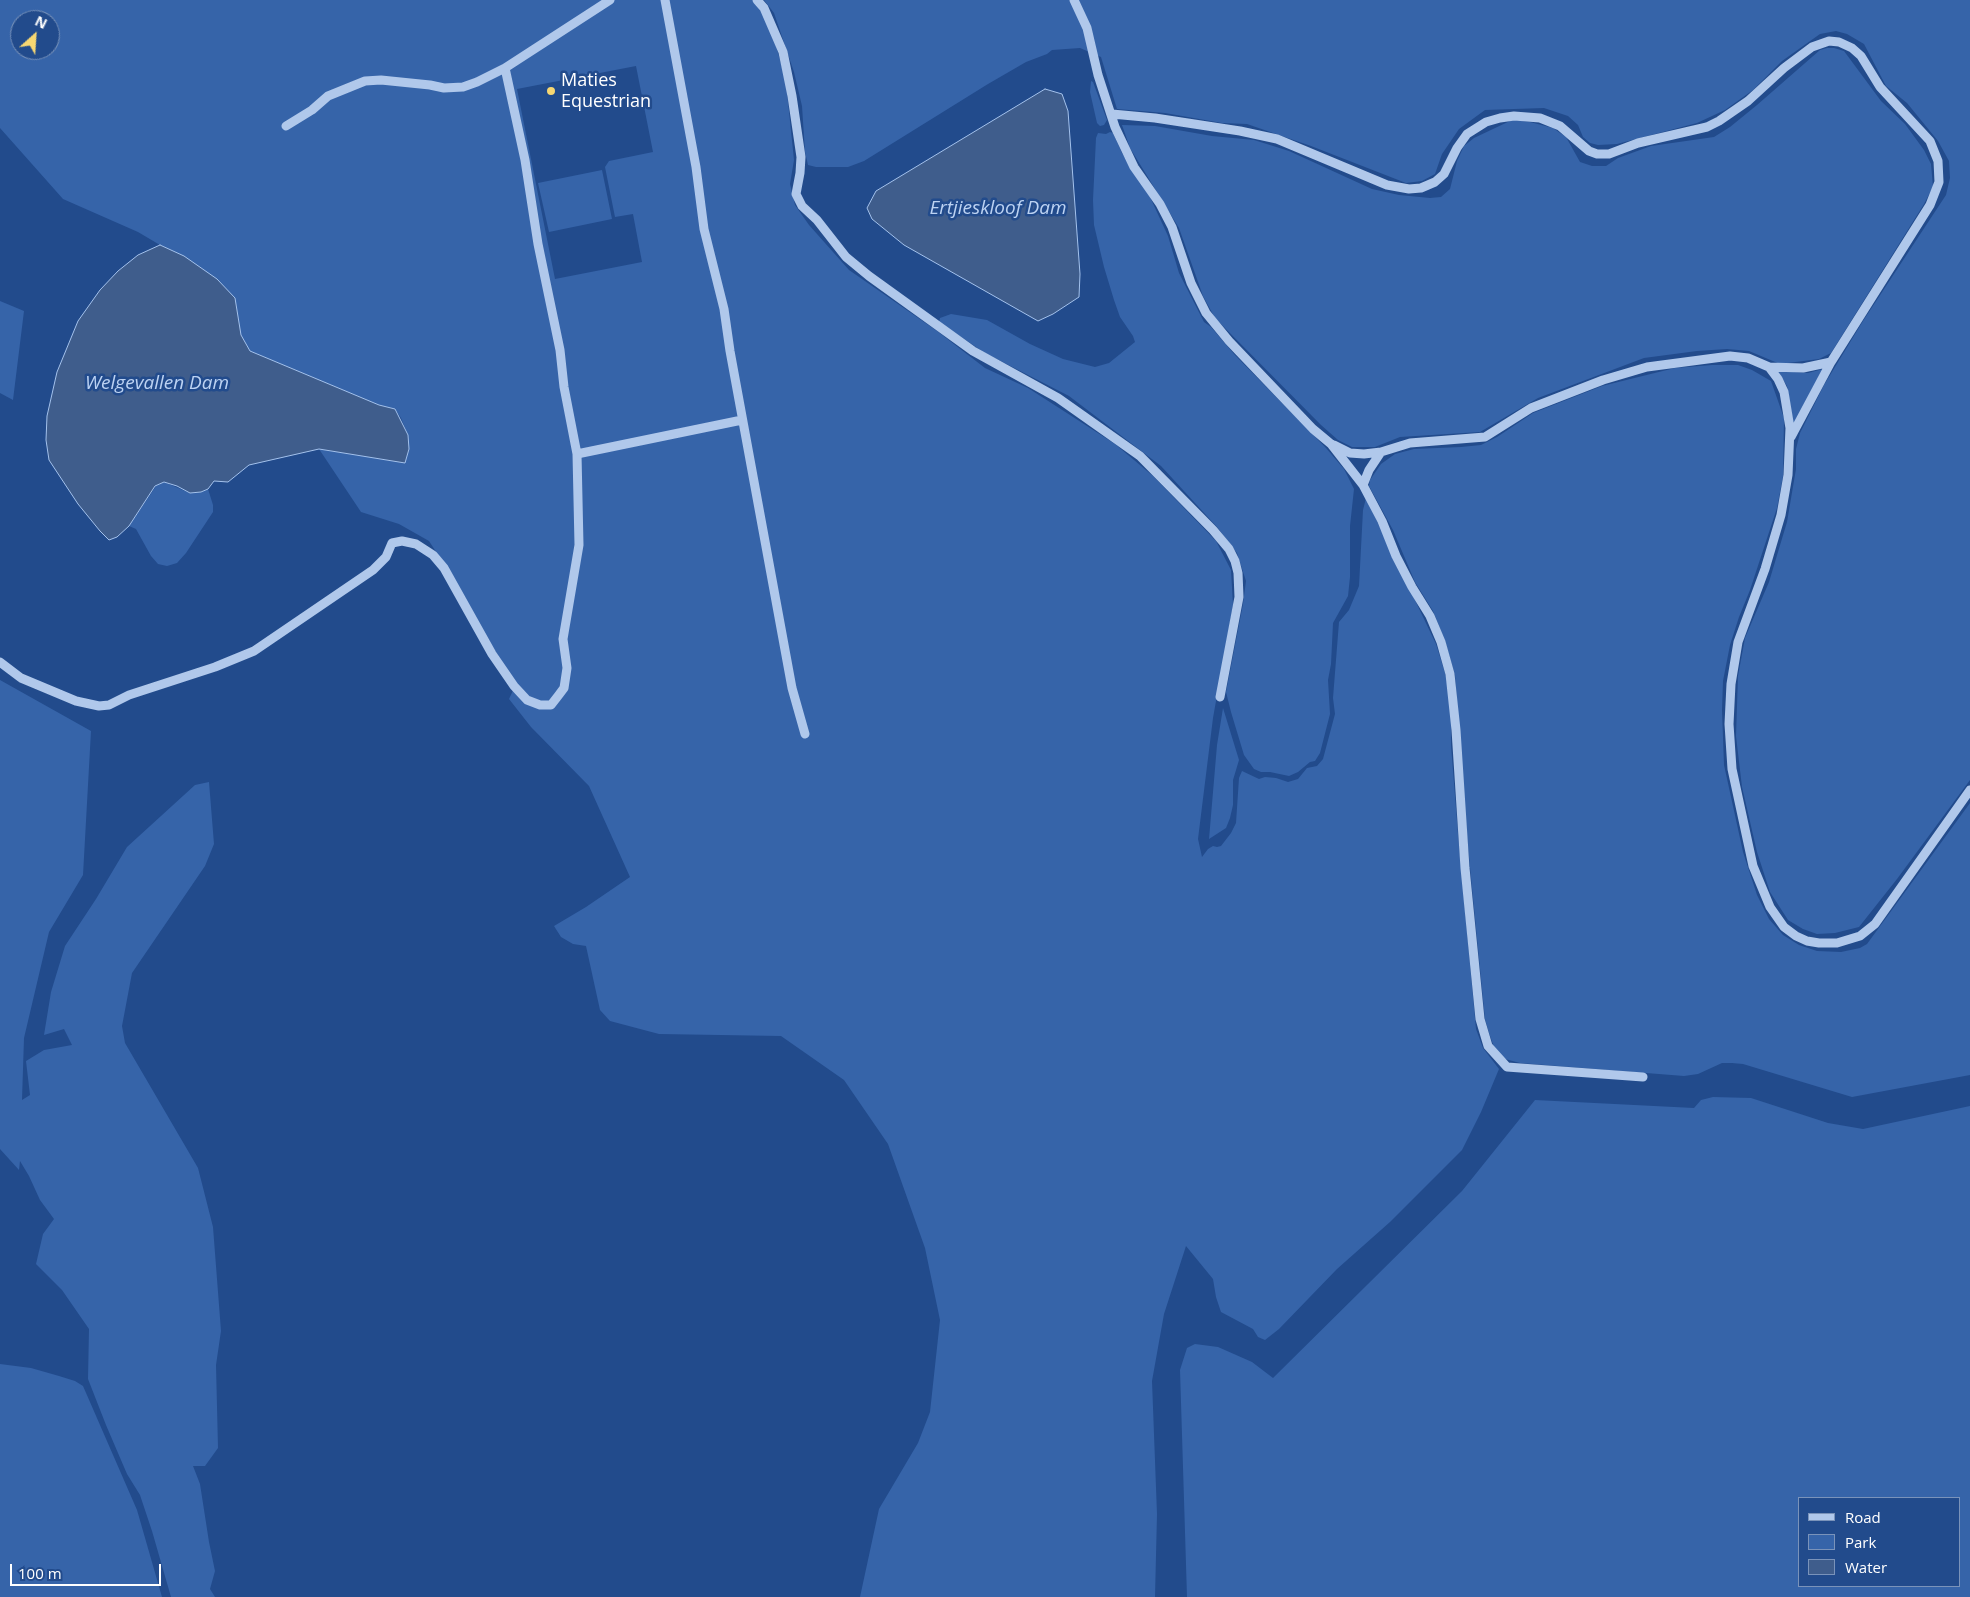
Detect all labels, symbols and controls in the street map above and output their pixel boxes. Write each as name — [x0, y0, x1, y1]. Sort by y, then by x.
north arrow — [10, 10, 60, 60]
text: N — [32, 11, 51, 33]
place label: Maties Equestrian — [561, 70, 651, 112]
marker: Maties Equestrian — [545, 85, 557, 97]
water label: Ertjieskloof Dam — [929, 198, 1067, 220]
water label: Welgevallen Dam — [85, 373, 229, 395]
legend — [1798, 1497, 1960, 1587]
text: Road — [1845, 1507, 1881, 1527]
text: Park — [1845, 1532, 1876, 1552]
scale bar — [12, 1554, 164, 1586]
text: Water — [1845, 1557, 1887, 1577]
text: 100 m — [18, 1563, 62, 1583]

